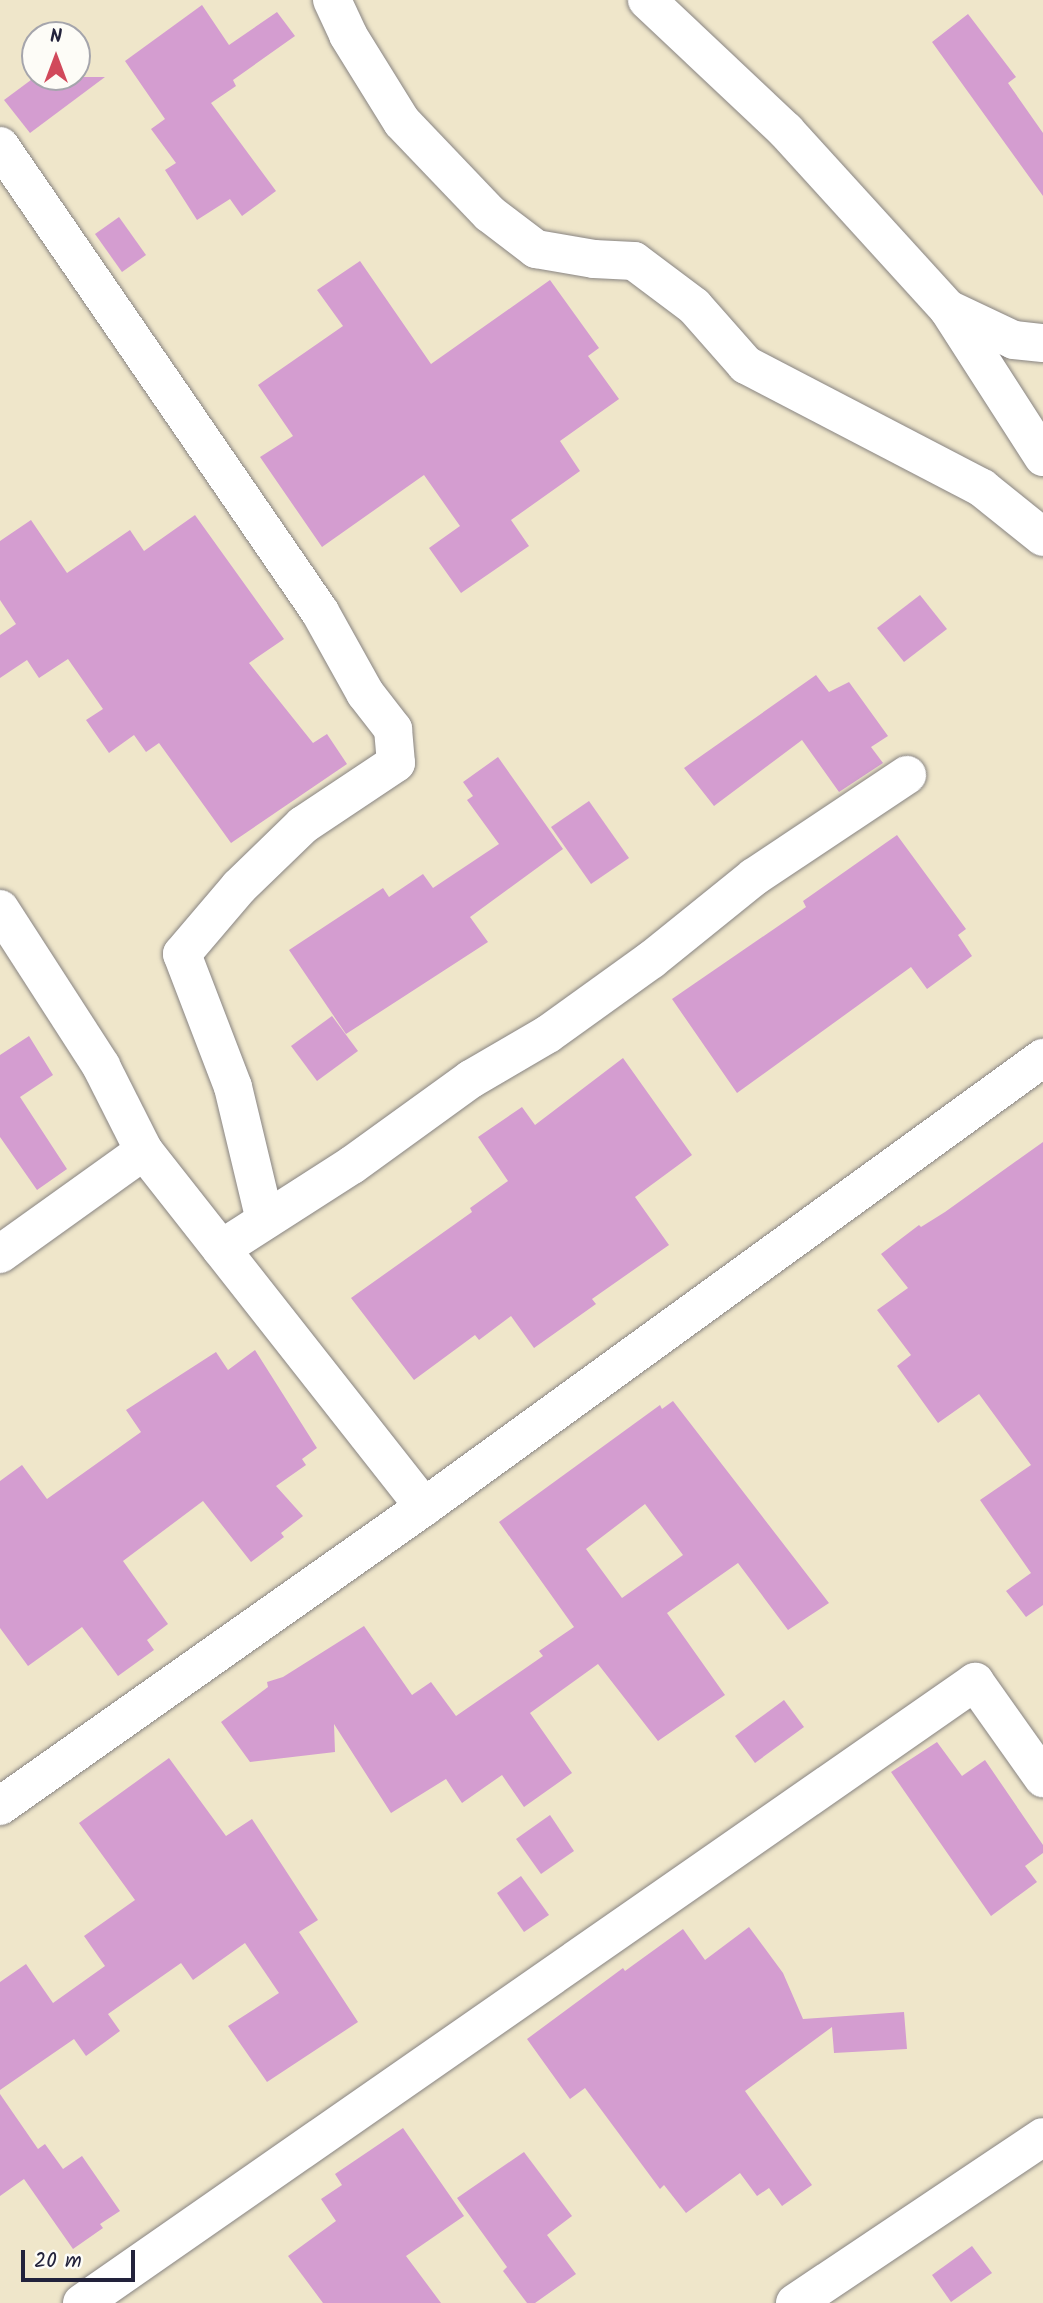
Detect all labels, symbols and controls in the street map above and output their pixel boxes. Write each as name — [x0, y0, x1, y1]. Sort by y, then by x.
north arrow — [21, 21, 91, 91]
text: N — [50, 22, 62, 52]
scale bar — [24, 2236, 138, 2280]
text: 20 m — [34, 2245, 82, 2278]

